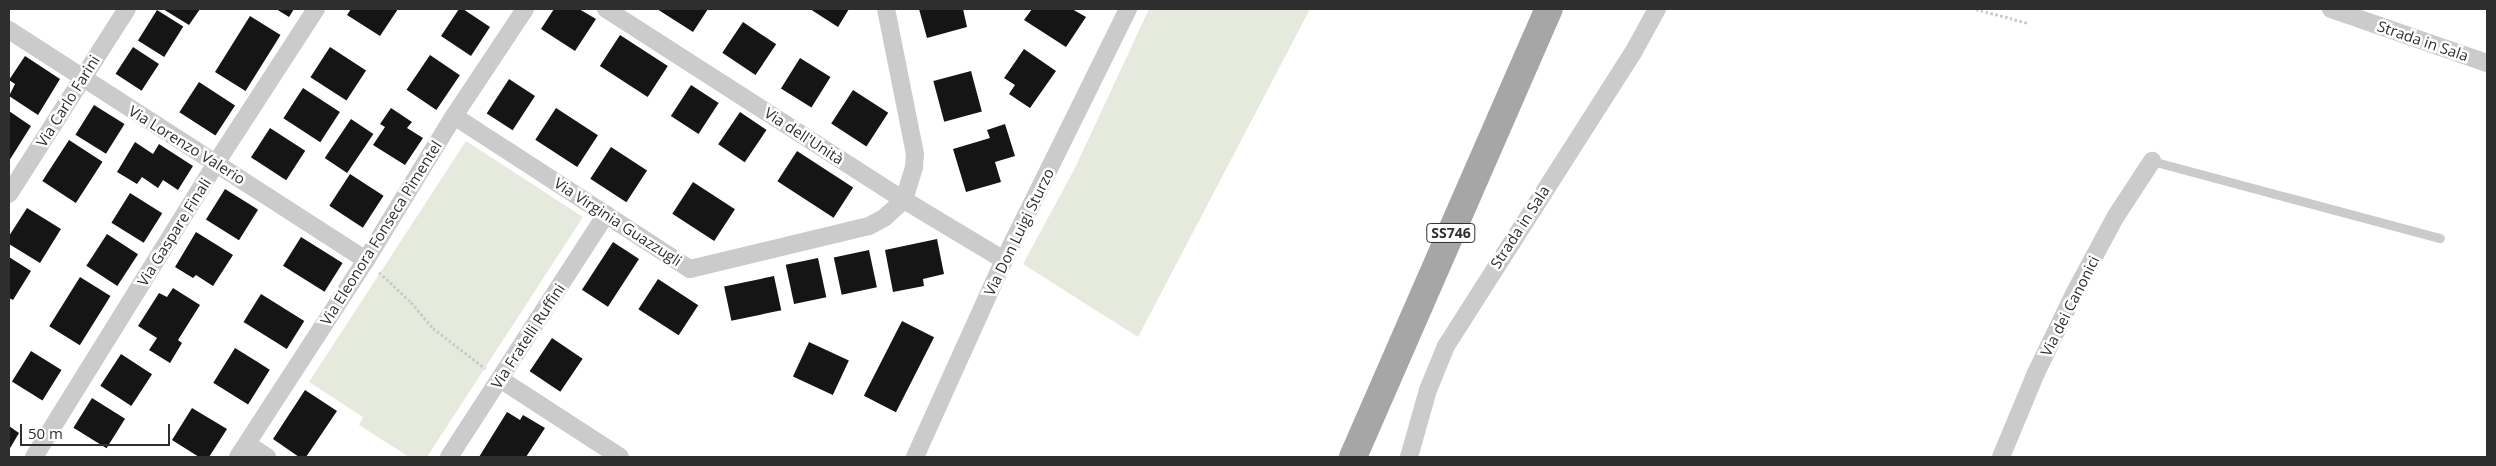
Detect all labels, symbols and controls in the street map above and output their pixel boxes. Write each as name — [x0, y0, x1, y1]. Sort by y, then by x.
street label: Strada in Sala — [2375, 17, 2471, 65]
street label: Via Carlo Farini — [33, 52, 103, 150]
street label: Via Lorenzo Valerio — [125, 102, 249, 188]
street label: Via dell'Unità — [761, 104, 847, 168]
street label: Via Eleonora Fonseca Pimentel — [317, 138, 445, 328]
street label: Via Don Luigi Sturzo — [980, 165, 1058, 299]
street label: Via Virginia Guazzugli — [551, 174, 685, 270]
street label: Via Gaspare Finali — [134, 175, 214, 289]
street label: Strada in Sala — [1487, 182, 1553, 272]
road number: SS746 — [1426, 222, 1476, 244]
street label: Via dei Canonici — [2037, 253, 2103, 359]
street label: Via Fratelli Ruffini — [487, 280, 569, 392]
scale bar — [22, 414, 172, 446]
text: 50 m — [28, 423, 63, 443]

